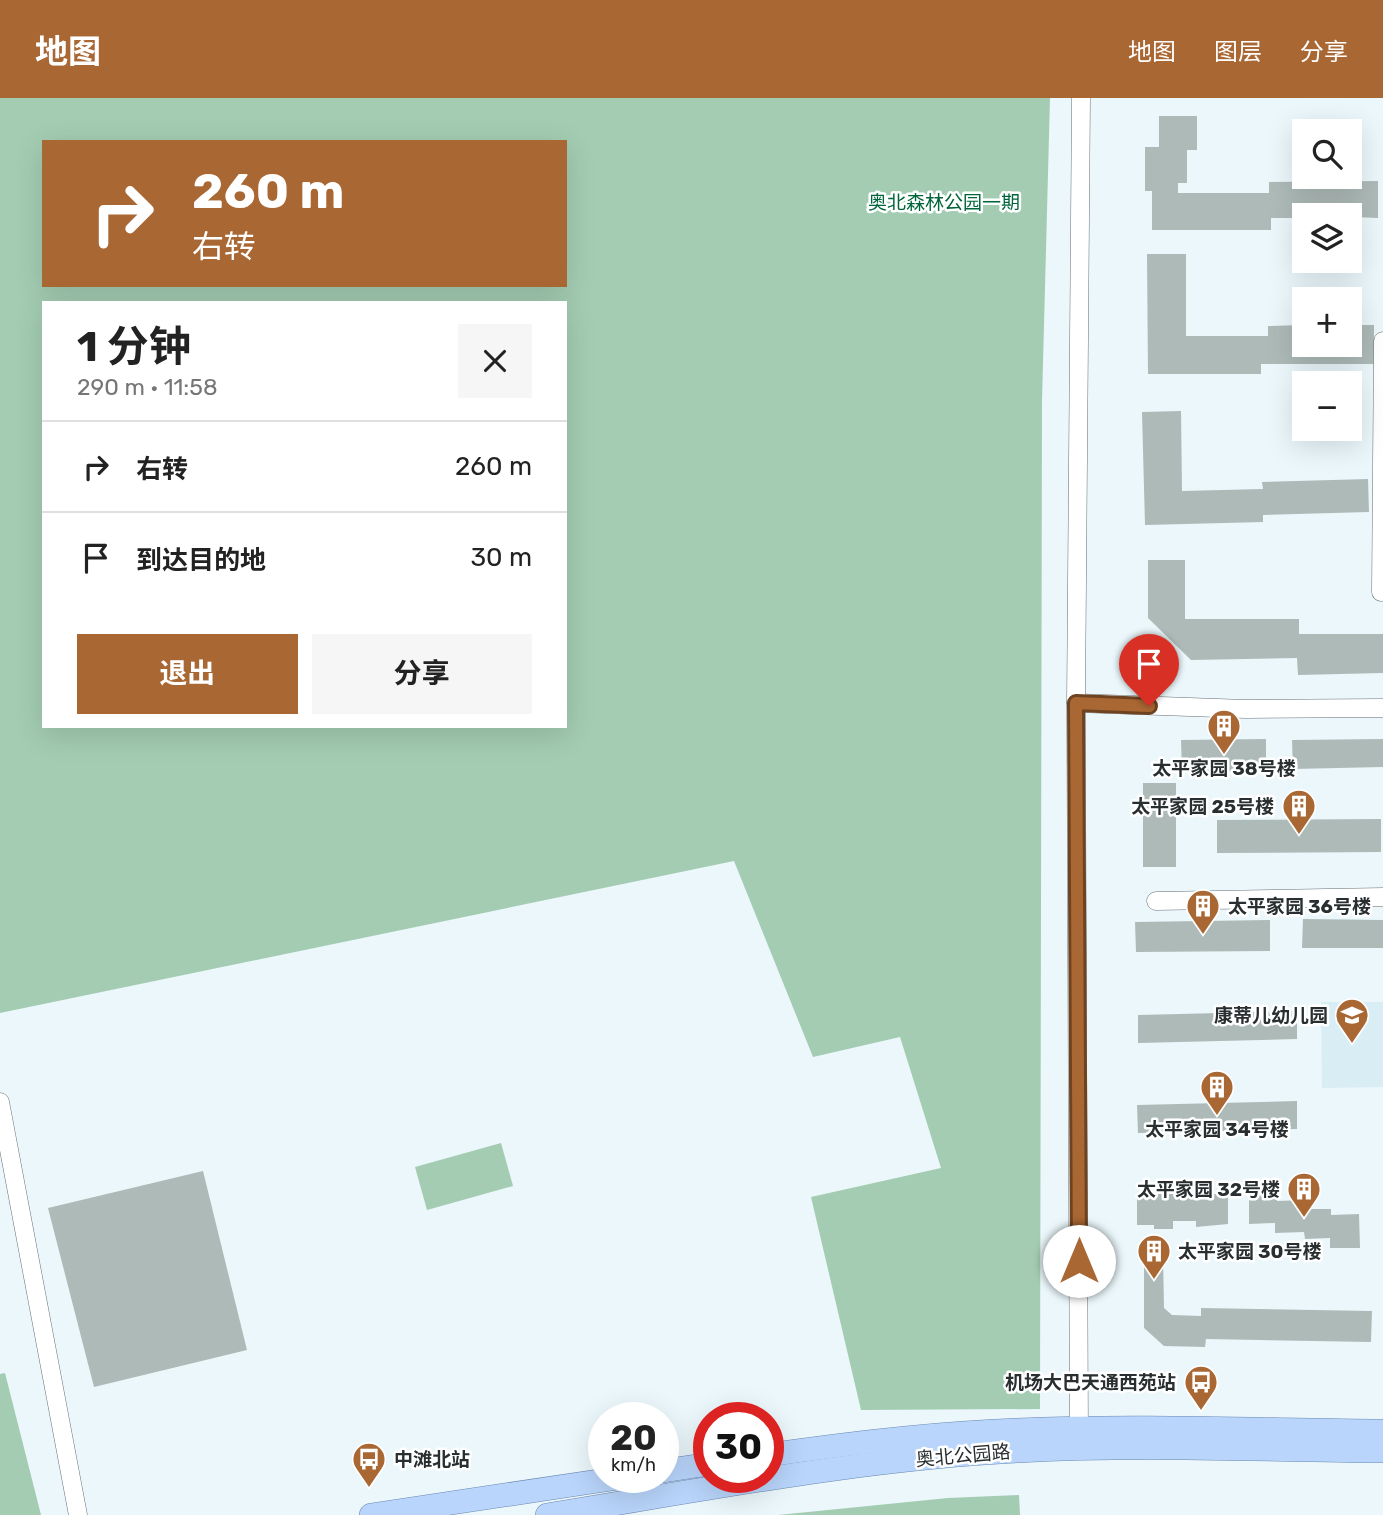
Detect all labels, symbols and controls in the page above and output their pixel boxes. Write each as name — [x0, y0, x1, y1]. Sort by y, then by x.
text: 地图 — [35, 32, 101, 71]
text: 地图 — [1128, 38, 1176, 66]
text: 图层 — [1214, 38, 1262, 66]
text: 分享 — [1300, 38, 1348, 66]
map controls — [1292, 119, 1362, 441]
button: search — [1292, 119, 1362, 189]
text: 260 m — [192, 162, 344, 220]
icon: right — [77, 168, 168, 259]
park label: 奥北森林公园一期 — [868, 191, 1020, 214]
button: layers — [1292, 203, 1362, 273]
text: 右转 — [192, 228, 256, 266]
button: + — [1292, 287, 1362, 357]
text: 1 分钟 — [77, 322, 191, 372]
button: close — [458, 324, 532, 398]
button: − — [1292, 371, 1362, 441]
text: 290 m · 11:58 — [77, 373, 218, 401]
icon: right — [77, 448, 115, 486]
text: 260 m — [455, 451, 532, 482]
text: 右转 — [136, 454, 188, 485]
icon: arrive — [77, 539, 115, 577]
text: 30 m — [470, 542, 532, 573]
text: 到达目的地 — [136, 545, 266, 576]
button: 退出 — [77, 634, 298, 714]
button: 分享 — [312, 634, 532, 714]
pin — [1119, 634, 1179, 706]
icon: arrive — [1130, 645, 1168, 683]
building icon: 太平家园 38号楼 — [1205, 707, 1243, 756]
place label: 太平家园 38号楼 — [1152, 757, 1296, 780]
building icon: 太平家园 25号楼 — [1280, 787, 1318, 836]
place label: 太平家园 25号楼 — [1131, 795, 1274, 818]
building icon: 太平家园 36号楼 — [1184, 887, 1222, 936]
place label: 太平家园 36号楼 — [1228, 895, 1371, 918]
school or university icon: 康蒂儿幼儿园 — [1333, 996, 1371, 1045]
place label: 康蒂儿幼儿园 — [1214, 1004, 1328, 1027]
building icon: 太平家园 34号楼 — [1198, 1068, 1236, 1117]
place label: 太平家园 34号楼 — [1145, 1118, 1289, 1141]
building icon: 太平家园 32号楼 — [1285, 1170, 1323, 1219]
place label: 太平家园 32号楼 — [1137, 1178, 1280, 1201]
position arrow — [1042, 1224, 1116, 1298]
building icon: 太平家园 30号楼 — [1135, 1232, 1173, 1281]
place label: 太平家园 30号楼 — [1178, 1240, 1322, 1263]
bus stop icon: 机场大巴天通西苑站 — [1182, 1363, 1220, 1412]
place label: 机场大巴天通西苑站 — [1005, 1371, 1176, 1394]
speed limit sign: 30 — [693, 1402, 784, 1493]
text: 20 — [610, 1417, 657, 1459]
bus stop icon: 中滩北站 — [350, 1440, 388, 1489]
street label: 奥北公园路 — [915, 1440, 1011, 1471]
place label: 中滩北站 — [394, 1448, 470, 1471]
text: km/h — [611, 1454, 656, 1476]

